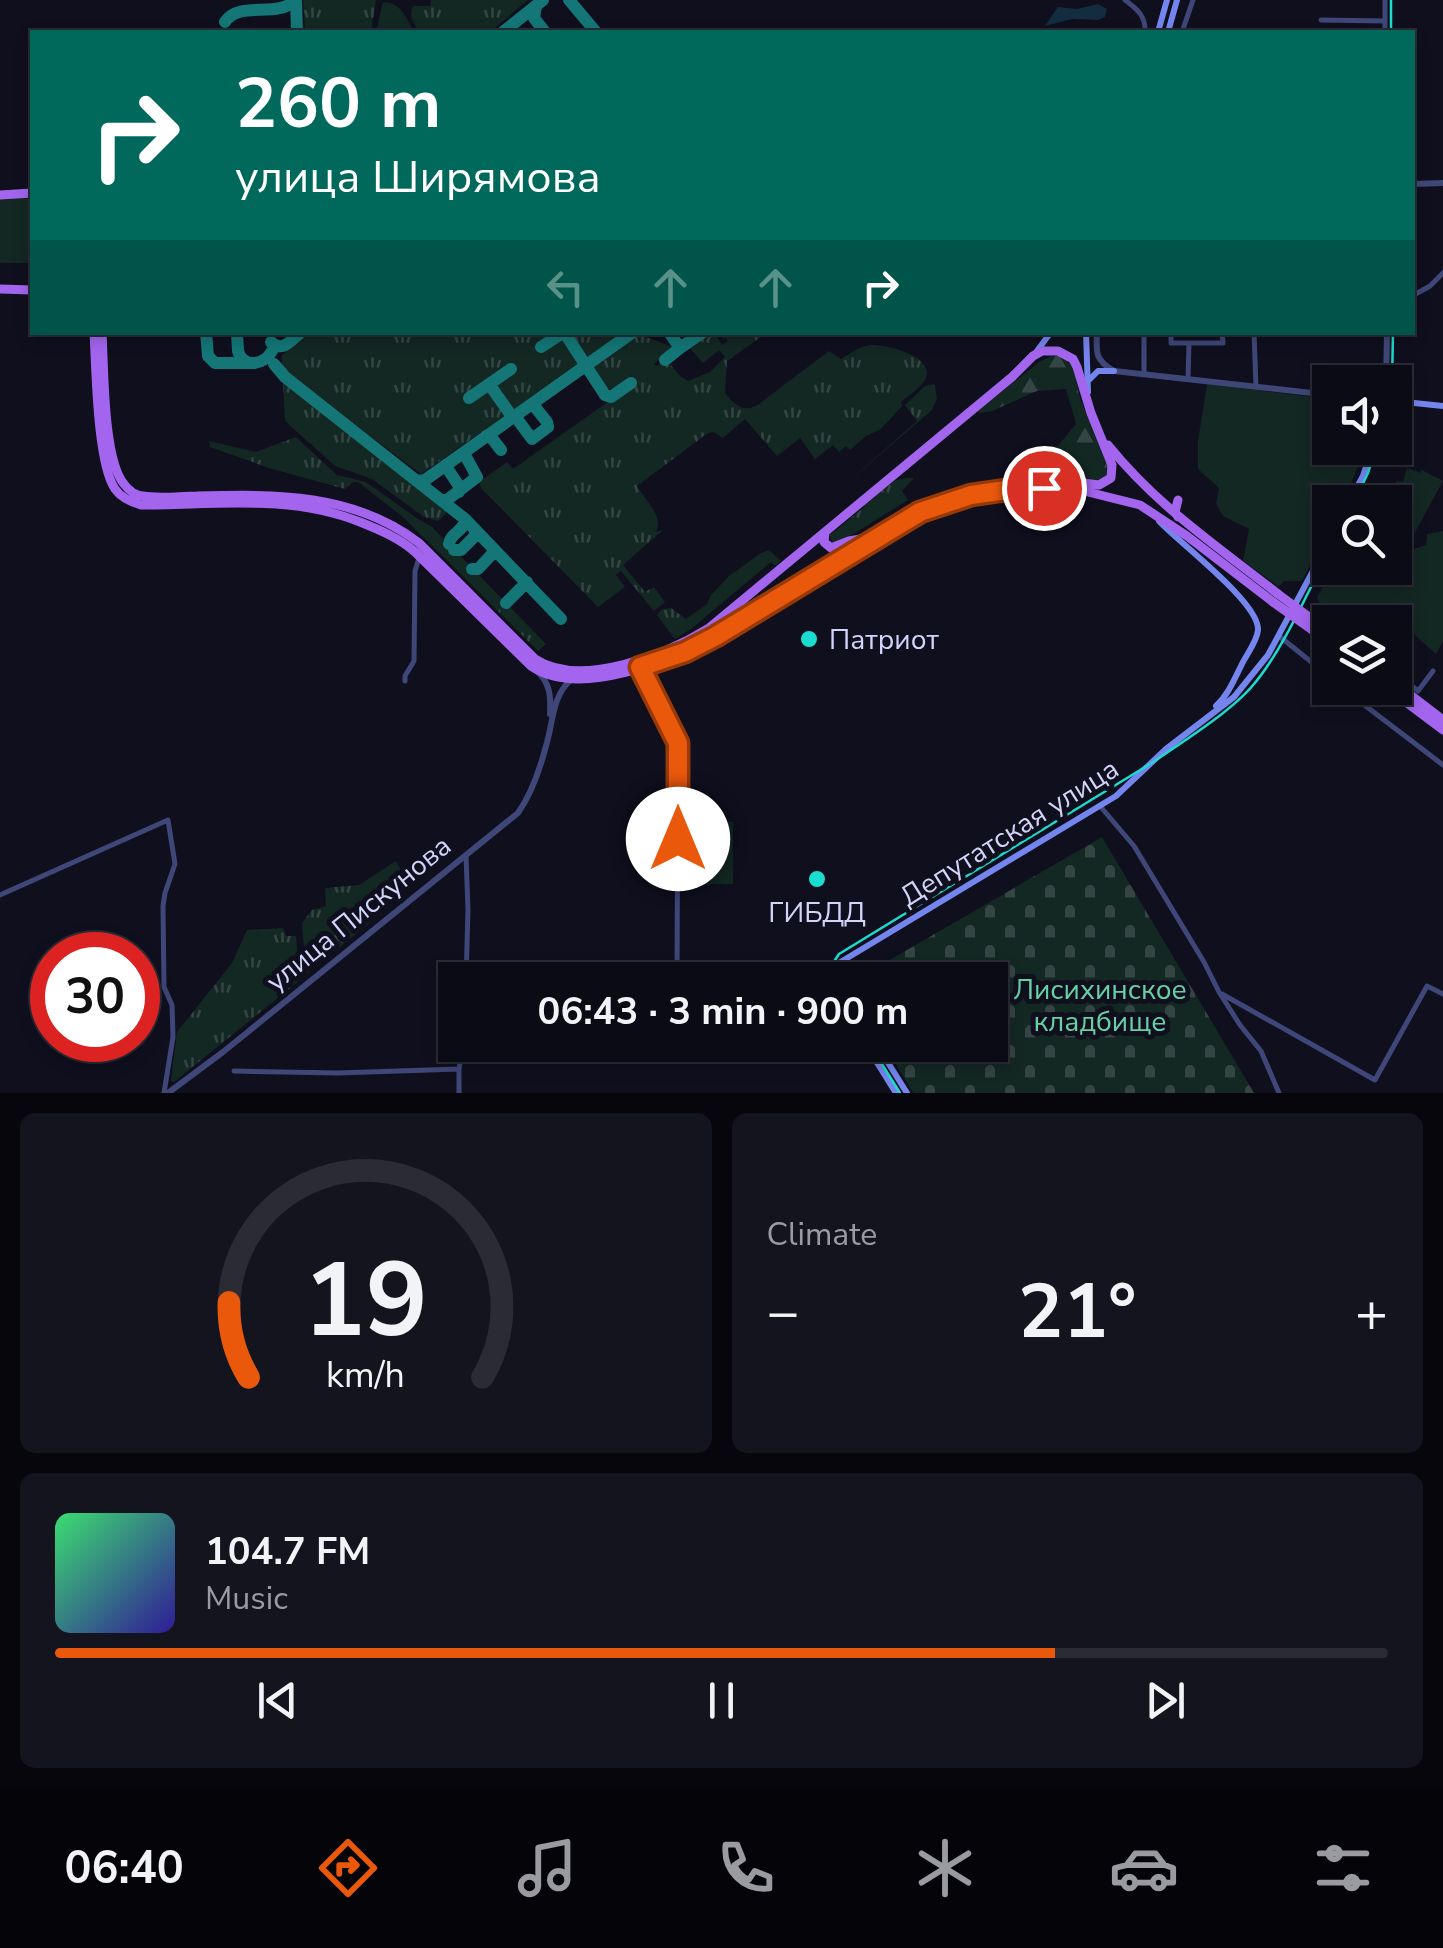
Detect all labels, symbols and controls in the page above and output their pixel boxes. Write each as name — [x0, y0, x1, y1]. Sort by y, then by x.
text: 260 m — [235, 56, 441, 152]
icon: right — [70, 70, 200, 200]
text: улица Ширямова — [235, 147, 601, 208]
icon: left — [538, 260, 593, 315]
icon: ahead — [643, 260, 698, 315]
icon: ahead — [748, 260, 803, 315]
icon: right — [853, 260, 908, 315]
map controls — [1312, 365, 1412, 705]
button: sound — [1312, 365, 1412, 465]
pin — [1002, 446, 1087, 531]
icon: arrive — [1017, 461, 1072, 516]
button: search — [1312, 485, 1412, 585]
button: layers — [1312, 605, 1412, 705]
place label: Патриот — [829, 621, 939, 659]
marker: Патриот — [798, 628, 820, 650]
street label: Депутатская улица — [893, 750, 1126, 916]
position arrow — [626, 787, 730, 891]
street label: улица Пискунова — [258, 827, 459, 1000]
marker: ГИБДД — [806, 868, 828, 890]
place label: ГИБДД — [768, 894, 866, 932]
speed limit sign: 30 — [30, 932, 160, 1062]
park label: Лисихинское кладбище — [1013, 971, 1187, 1041]
text: 06:43 · 3 min · 900 m — [538, 986, 908, 1037]
text: Climate — [767, 1213, 877, 1256]
text: 19 — [303, 1230, 428, 1372]
text: 21° — [1018, 1261, 1136, 1363]
text: − — [767, 1275, 800, 1350]
text: + — [1355, 1275, 1388, 1350]
text: km/h — [326, 1351, 405, 1400]
text: 104.7 FM — [205, 1526, 370, 1577]
text: Music — [205, 1577, 288, 1620]
icon: previous — [250, 1673, 305, 1728]
icon: pause — [694, 1673, 749, 1728]
icon: next — [1138, 1673, 1193, 1728]
icon: directions — [313, 1833, 383, 1903]
icon: music — [512, 1833, 582, 1903]
icon: phone — [711, 1833, 781, 1903]
icon: climate — [910, 1833, 980, 1903]
icon: car — [1109, 1833, 1179, 1903]
icon: filters — [1308, 1833, 1378, 1903]
text: 06:40 — [65, 1838, 184, 1899]

